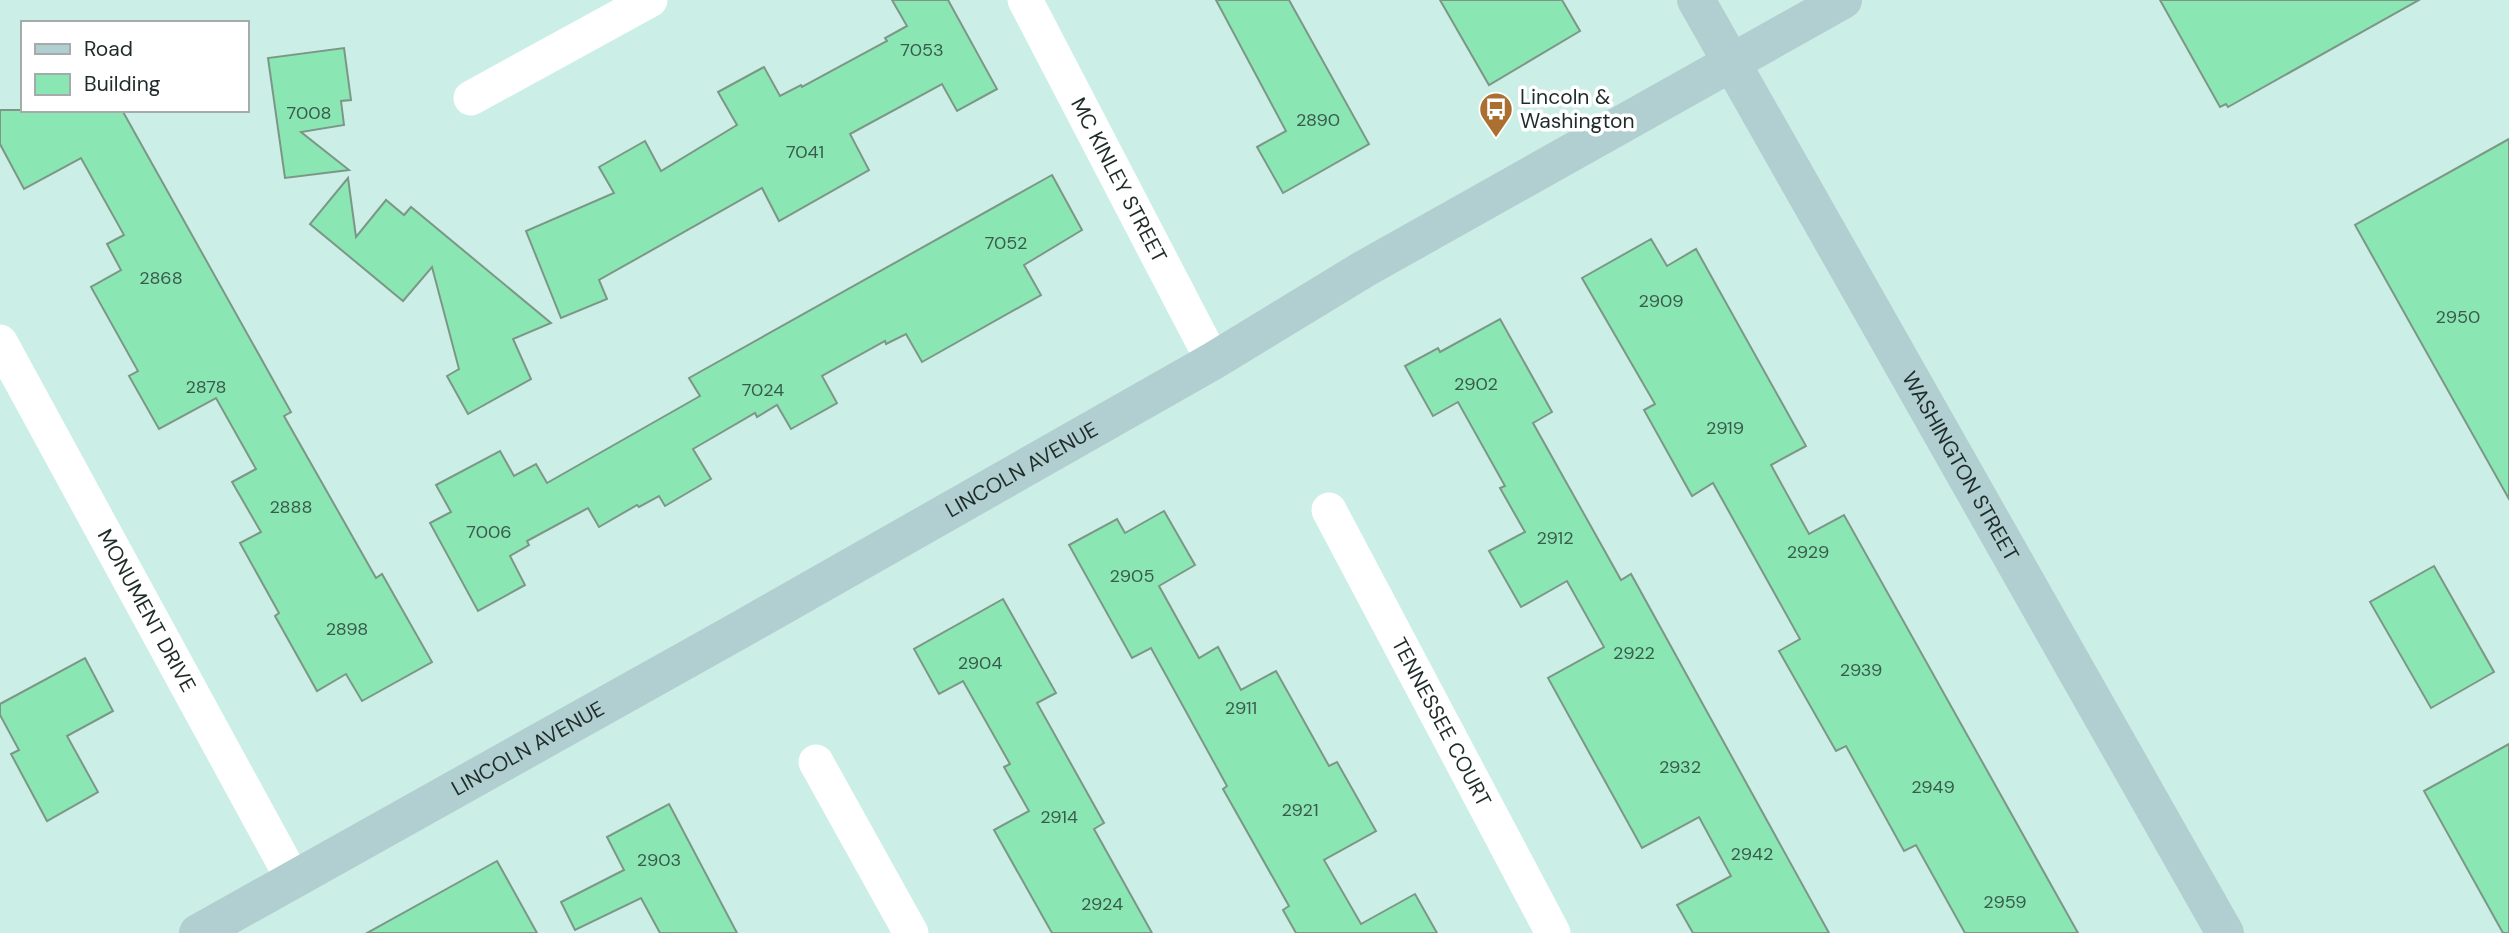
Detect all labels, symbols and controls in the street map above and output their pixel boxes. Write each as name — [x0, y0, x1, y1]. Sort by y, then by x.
legend — [21, 21, 248, 112]
text: Road — [84, 35, 133, 63]
house number: 7053 — [900, 38, 944, 62]
text: Building — [84, 70, 161, 98]
place label: Lincoln & Washington — [1520, 83, 1635, 135]
bus stop icon: Lincoln & Washington — [1477, 90, 1515, 139]
street label: MC KINLEY STREET — [1064, 93, 1173, 268]
house number: 7008 — [287, 101, 331, 125]
house number: 2890 — [1296, 108, 1340, 132]
house number: 7041 — [786, 140, 824, 164]
house number: 7052 — [985, 231, 1027, 255]
house number: 2868 — [139, 266, 183, 290]
house number: 2909 — [1638, 289, 1684, 313]
house number: 2950 — [2436, 305, 2480, 329]
street label: WASHINGTON STREET — [1895, 366, 2025, 566]
house number: 2902 — [1454, 372, 1498, 396]
house number: 2878 — [186, 375, 226, 399]
house number: 7024 — [742, 378, 784, 402]
street label: LINCOLN AVENUE — [940, 415, 1103, 524]
house number: 2919 — [1706, 416, 1744, 440]
house number: 2888 — [270, 495, 312, 519]
house number: 7006 — [466, 520, 512, 544]
street label: MONUMENT DRIVE — [91, 524, 202, 697]
house number: 2912 — [1536, 526, 1574, 550]
house number: 2929 — [1787, 540, 1829, 564]
house number: 2905 — [1110, 564, 1154, 588]
house number: 2898 — [326, 617, 368, 641]
street label: TENNESSEE COURT — [1385, 633, 1498, 812]
house number: 2922 — [1613, 641, 1655, 665]
house number: 2904 — [958, 651, 1002, 675]
house number: 2939 — [1840, 658, 1882, 682]
street label: LINCOLN AVENUE — [446, 695, 609, 802]
house number: 2911 — [1225, 696, 1257, 720]
house number: 2932 — [1659, 755, 1701, 779]
house number: 2949 — [1911, 775, 1955, 799]
house number: 2921 — [1281, 798, 1319, 822]
house number: 2914 — [1040, 805, 1078, 829]
house number: 2942 — [1731, 842, 1773, 866]
house number: 2903 — [637, 848, 681, 872]
house number: 2959 — [1983, 890, 2027, 914]
house number: 2924 — [1081, 892, 1123, 916]

